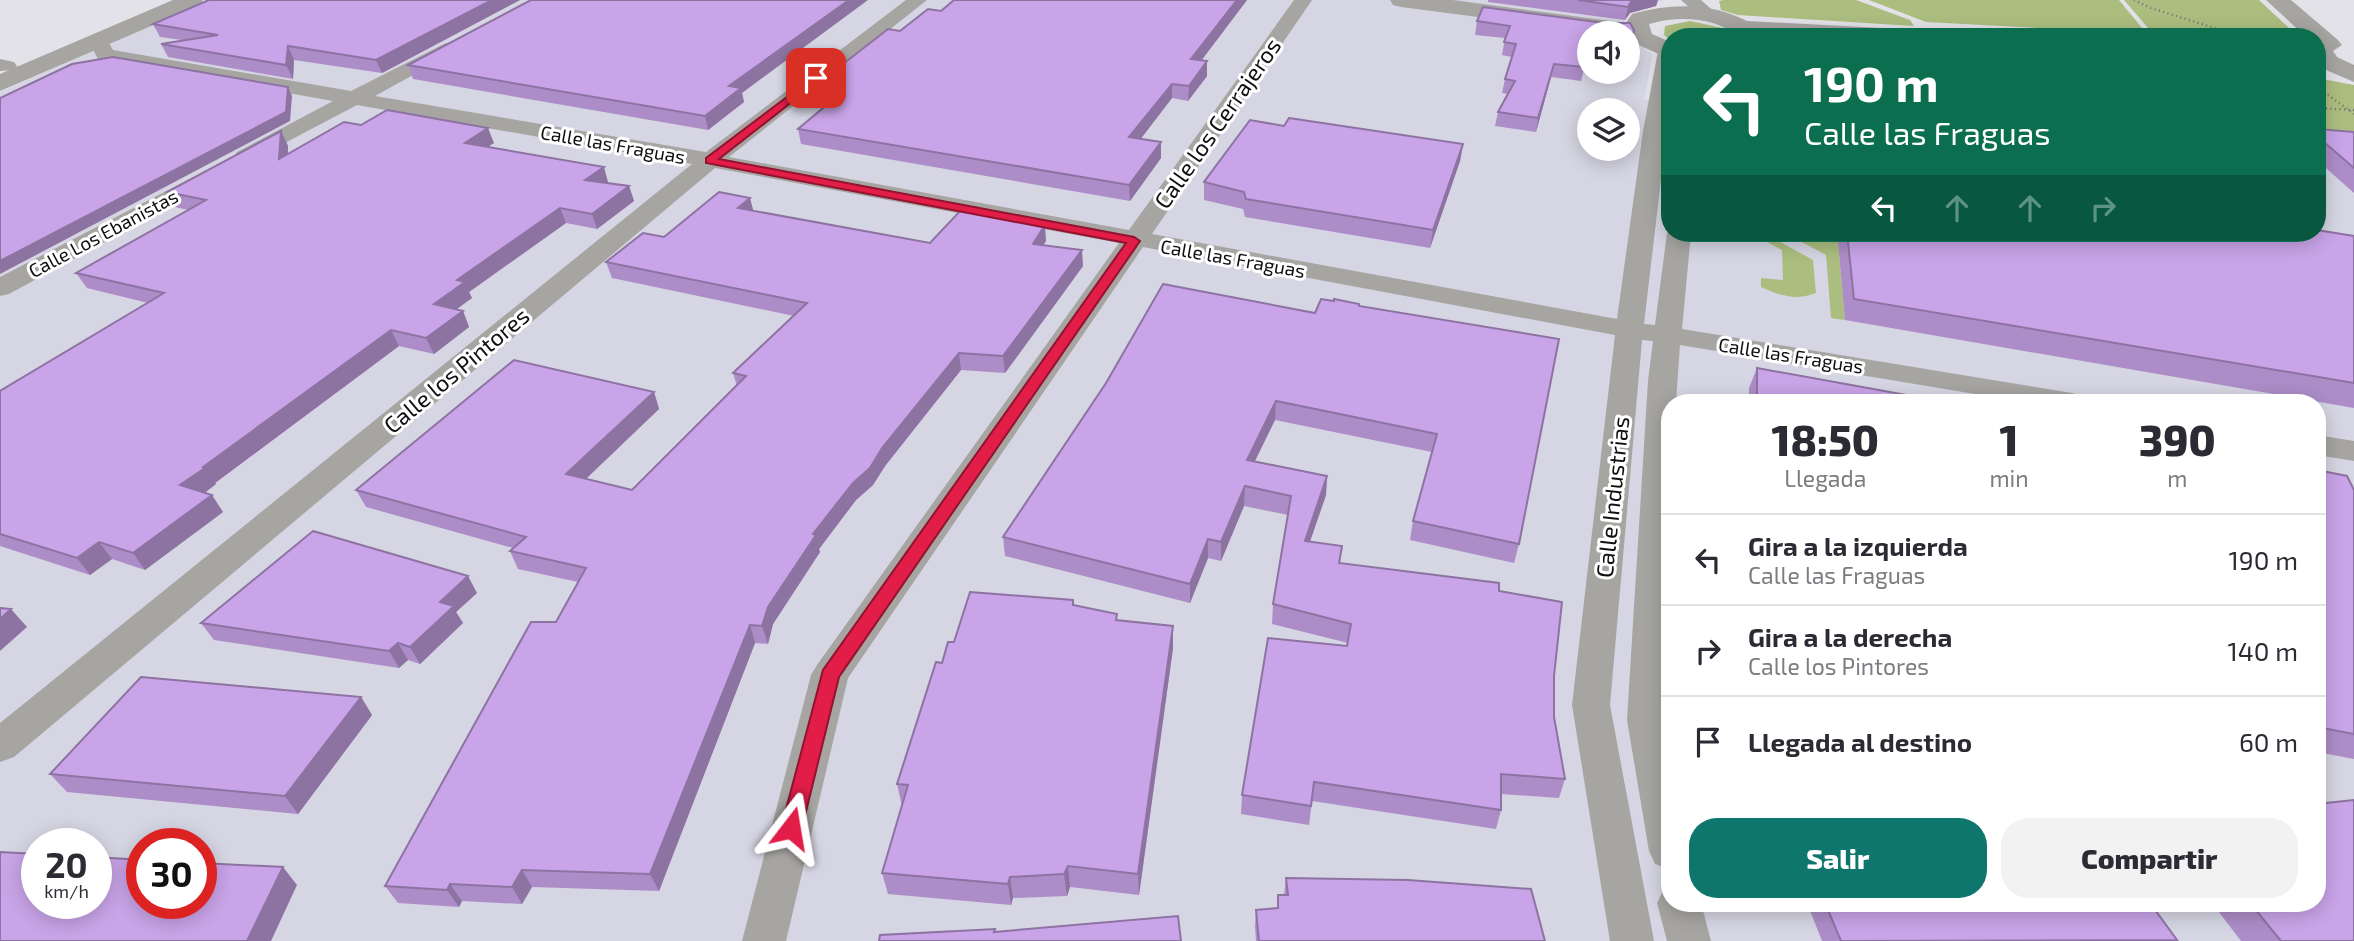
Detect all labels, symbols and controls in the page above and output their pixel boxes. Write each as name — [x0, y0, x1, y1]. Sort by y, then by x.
map controls — [1577, 21, 1640, 161]
button: sound — [1577, 21, 1640, 84]
street label: Calle los Cerrajeros — [1148, 32, 1286, 214]
pin — [786, 48, 846, 108]
text: 190 m — [1804, 53, 1939, 112]
icon: left — [1689, 56, 1780, 147]
icon: arrive — [797, 59, 835, 97]
button: layers — [1577, 98, 1640, 161]
text: Calle las Fraguas — [1804, 113, 2051, 151]
street label: Calle las Fraguas — [539, 120, 687, 168]
street label: Calle Los Ebanistas — [24, 184, 182, 282]
icon: left — [1865, 189, 1903, 227]
icon: ahead — [1938, 189, 1976, 227]
icon: ahead — [2011, 189, 2049, 227]
icon: right — [2084, 189, 2122, 227]
street label: Calle las Fraguas — [1159, 234, 1307, 282]
street label: Calle los Pintores — [378, 301, 534, 439]
street label: Calle las Fraguas — [1717, 332, 1865, 378]
text: 18:50 — [1771, 414, 1879, 464]
text: 1 — [2000, 414, 2018, 464]
text: 390 — [2139, 414, 2216, 464]
street label: Calle Industrias — [1590, 415, 1634, 579]
text: Llegada — [1784, 464, 1866, 492]
text: min — [1989, 464, 2029, 492]
text: m — [2167, 464, 2187, 492]
text: Gira a la izquierda — [1748, 530, 1968, 561]
icon: left — [1689, 541, 1727, 579]
text: 190 m — [2229, 544, 2298, 575]
text: Calle las Fraguas — [1748, 561, 1925, 589]
text: Gira a la derecha — [1748, 621, 1952, 652]
icon: right — [1689, 632, 1727, 670]
text: 140 m — [2227, 635, 2298, 666]
text: Calle los Pintores — [1748, 652, 1929, 680]
icon: arrive — [1689, 723, 1727, 761]
text: Llegada al destino — [1748, 726, 1972, 757]
text: 60 m — [2239, 726, 2298, 757]
position arrow — [754, 791, 828, 865]
button: Salir — [1689, 818, 1987, 898]
button: Compartir — [2001, 818, 2298, 898]
speed limit sign: 30 — [126, 828, 217, 919]
text: 20 — [45, 843, 88, 885]
text: km/h — [44, 880, 89, 902]

